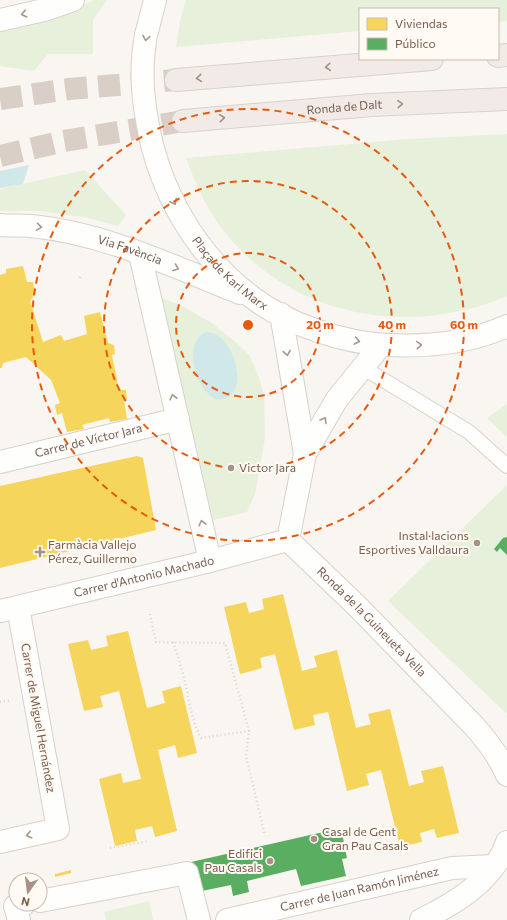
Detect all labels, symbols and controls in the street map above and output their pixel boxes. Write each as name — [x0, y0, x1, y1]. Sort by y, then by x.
legend — [359, 8, 499, 60]
one-way arrow — [21, 10, 27, 18]
text: Viviendas — [395, 16, 447, 30]
one-way arrow — [142, 35, 151, 41]
text: Público — [395, 36, 436, 50]
one-way arrow — [325, 62, 331, 71]
one-way arrow — [196, 73, 202, 82]
street label: Ronda de Dalt — [306, 97, 383, 117]
one-way arrow — [397, 99, 403, 108]
one-way arrow — [219, 114, 225, 123]
one-way arrow — [169, 198, 177, 206]
one-way arrow — [36, 222, 42, 231]
street label: Via Favència — [96, 231, 164, 267]
street label: Plaça de Karl Marx — [190, 233, 271, 313]
one-way arrow — [173, 264, 180, 272]
text: 20 m — [306, 317, 334, 331]
text: 40 m — [378, 317, 406, 331]
text: 60 m — [450, 317, 478, 331]
centre of rings — [241, 318, 255, 332]
one-way arrow — [354, 337, 360, 345]
one-way arrow — [416, 341, 422, 350]
one-way arrow — [282, 350, 291, 356]
one-way arrow — [169, 393, 177, 400]
one-way arrow — [320, 417, 327, 424]
street label: Carrer de Víctor Jara — [33, 420, 143, 459]
place label: Victor Jara — [239, 460, 296, 475]
marker: Victor Jara — [226, 463, 236, 473]
one-way arrow — [198, 520, 206, 526]
place label: Instal·lacions Esportives Valldaura — [359, 528, 469, 556]
place label: Farmàcia Vallejo Pérez, Guillermo — [48, 537, 137, 565]
marker: Instal·lacions Esportives Valldaura — [472, 538, 482, 548]
marker: Farmàcia Vallejo Pérez, Guillermo — [35, 547, 45, 557]
street label: Carrer d'Antonio Machado — [72, 552, 215, 599]
street label: Ronda de la Guineueta Vella — [315, 564, 430, 679]
street label: Carrer de Miguel Hernández — [19, 642, 59, 794]
place label: Casal de Gent Gran Pau Casals — [322, 824, 408, 852]
one-way arrow — [26, 831, 32, 839]
marker: Casal de Gent Gran Pau Casals — [309, 834, 319, 844]
place label: Edifici Pau Casals — [204, 846, 262, 874]
marker: Edifici Pau Casals — [265, 856, 275, 866]
street label: Carrer de Juan Ramón Jiménez — [279, 863, 440, 914]
north arrow — [8, 872, 48, 912]
text: N — [20, 895, 31, 909]

